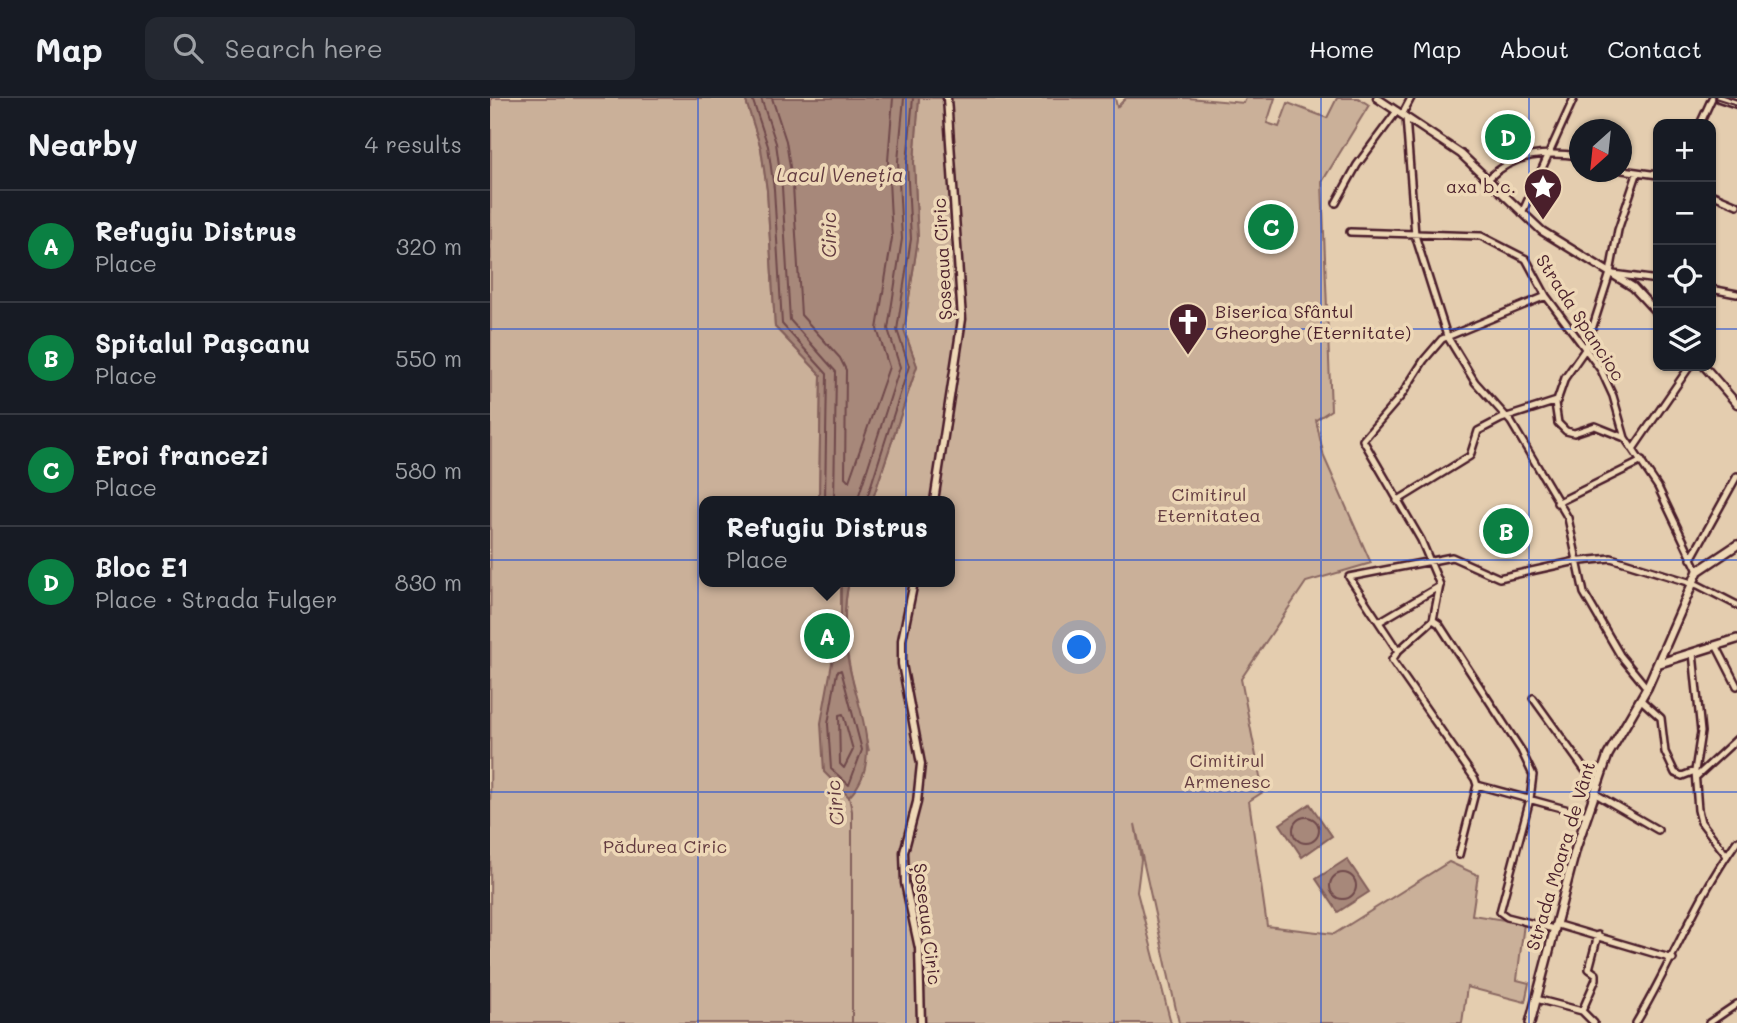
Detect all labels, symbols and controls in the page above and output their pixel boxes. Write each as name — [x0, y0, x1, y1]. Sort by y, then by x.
search box — [145, 17, 635, 80]
text: Map — [35, 27, 103, 70]
icon: search — [169, 29, 207, 67]
text: Search here — [225, 31, 383, 65]
text: Home — [1309, 33, 1374, 64]
text: Map — [1412, 33, 1461, 64]
text: About — [1499, 33, 1569, 64]
text: Contact — [1607, 33, 1702, 64]
pin: D — [1485, 111, 1531, 163]
north arrow — [1569, 119, 1632, 182]
map controls — [1653, 119, 1716, 371]
button: + — [1653, 119, 1716, 182]
text: Nearby — [28, 124, 138, 164]
text: 4 results — [365, 129, 462, 159]
water label: Lacul Veneția — [777, 162, 904, 188]
place icon: axa b.c. — [1522, 166, 1564, 221]
place label: axa b.c. — [1446, 174, 1516, 198]
button: − — [1653, 182, 1716, 245]
street label: Șoseaua Ciric — [927, 197, 957, 321]
pin: C — [1248, 201, 1294, 253]
water label: Ciric — [816, 212, 841, 258]
text: Refugiu Distrus — [95, 214, 297, 248]
text: A — [43, 231, 59, 261]
text: 320 m — [396, 231, 462, 261]
button: locate — [1653, 245, 1716, 308]
text: Place — [95, 248, 157, 278]
street label: Strada Spancioc — [1531, 250, 1631, 385]
place label: Biserica Sfântul Gheorghe (Eternitate) — [1215, 299, 1411, 344]
church icon: Biserica Sfântul Gheorghe (Eternitate) — [1167, 301, 1209, 356]
button: layers — [1653, 308, 1716, 371]
text: Spitalul Pașcanu — [95, 326, 310, 360]
text: B — [43, 343, 59, 373]
text: 550 m — [395, 343, 462, 373]
text: Place — [95, 360, 157, 390]
text: Eroi francezi — [95, 438, 269, 472]
text: C — [42, 455, 60, 485]
text: 580 m — [395, 455, 462, 485]
text: Place — [95, 472, 157, 502]
park label: Cimitirul Eternitatea — [1157, 482, 1261, 527]
popup — [699, 496, 955, 587]
pin: B — [1483, 505, 1529, 557]
text: Refugiu Distrus — [726, 510, 928, 544]
text: Place — [726, 544, 788, 574]
text: Bloc E1 — [95, 550, 188, 584]
text: D — [43, 567, 59, 597]
text: 830 m — [395, 567, 462, 597]
text: Place · Strada Fulger — [95, 584, 337, 614]
pin: A — [804, 610, 850, 662]
your location — [1062, 630, 1096, 664]
park label: Cimitirul Armenesc — [1183, 748, 1271, 793]
street label: Strada Moara de Vânt — [1520, 758, 1600, 953]
water label: Ciric — [820, 779, 849, 827]
park label: Pădurea Ciric — [603, 834, 727, 858]
street label: Șoseaua Ciric — [909, 862, 947, 986]

